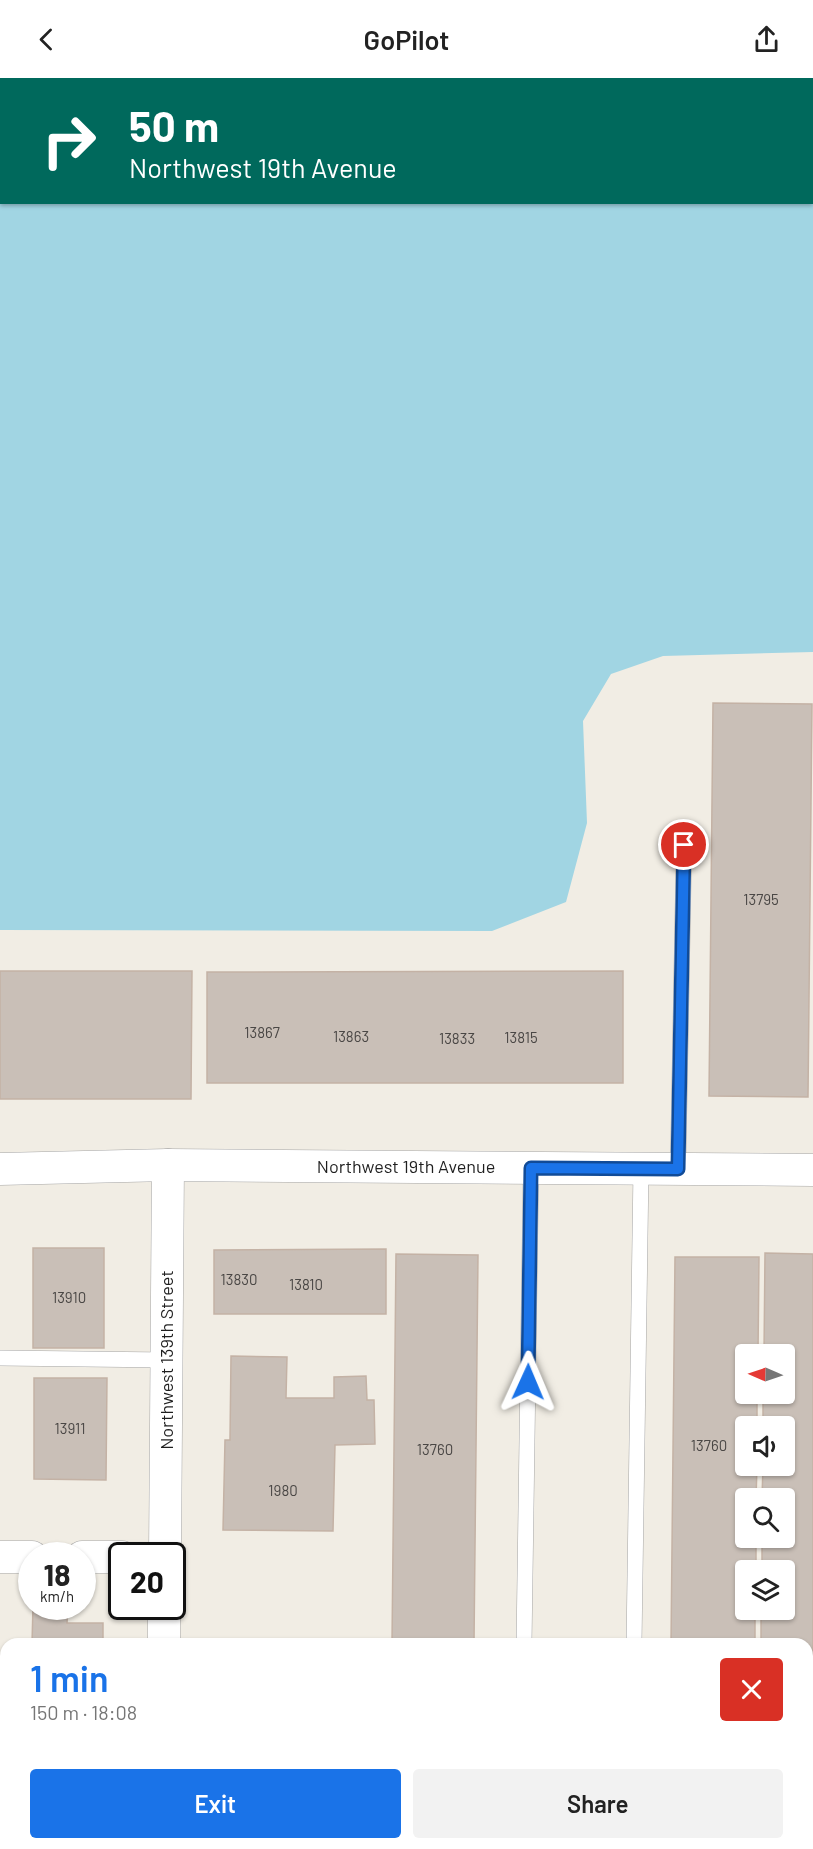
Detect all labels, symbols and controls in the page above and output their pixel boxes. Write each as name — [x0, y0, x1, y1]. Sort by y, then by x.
icon: back — [30, 23, 63, 56]
text: GoPilot — [364, 23, 449, 55]
icon: share — [750, 23, 783, 56]
text: 50 m — [129, 100, 219, 150]
icon: right — [30, 102, 108, 180]
text: Northwest 19th Avenue — [129, 151, 397, 183]
pin — [658, 819, 709, 870]
icon: arrive — [667, 828, 700, 861]
house number: 13795 — [743, 890, 779, 908]
house number: 13867 — [244, 1023, 280, 1041]
house number: 13863 — [333, 1027, 369, 1045]
house number: 13815 — [504, 1028, 538, 1046]
house number: 13833 — [439, 1029, 475, 1047]
street label: Northwest 19th Avenue — [317, 1155, 495, 1177]
street label: Northwest 139th Street — [155, 1270, 177, 1450]
house number: 13830 — [221, 1270, 258, 1288]
house number: 13810 — [289, 1275, 323, 1293]
house number: 13910 — [52, 1288, 86, 1306]
north arrow — [735, 1344, 795, 1404]
map controls — [735, 1344, 795, 1620]
position arrow — [496, 1350, 560, 1414]
button: sound — [735, 1416, 795, 1476]
house number: 13911 — [54, 1419, 86, 1437]
house number: 13760 — [691, 1436, 727, 1454]
house number: 13760 — [417, 1440, 453, 1458]
house number: 1980 — [268, 1481, 298, 1499]
button: search — [735, 1488, 795, 1548]
speed limit sign: 20 — [108, 1542, 186, 1620]
text: 18 — [44, 1556, 70, 1592]
button: layers — [735, 1560, 795, 1620]
text: km/h — [40, 1587, 74, 1605]
text: 1 min — [30, 1656, 109, 1699]
button: close — [720, 1658, 783, 1721]
text: 150 m · 18:08 — [30, 1700, 137, 1724]
button: Exit — [30, 1769, 401, 1838]
button: Share — [413, 1769, 783, 1838]

